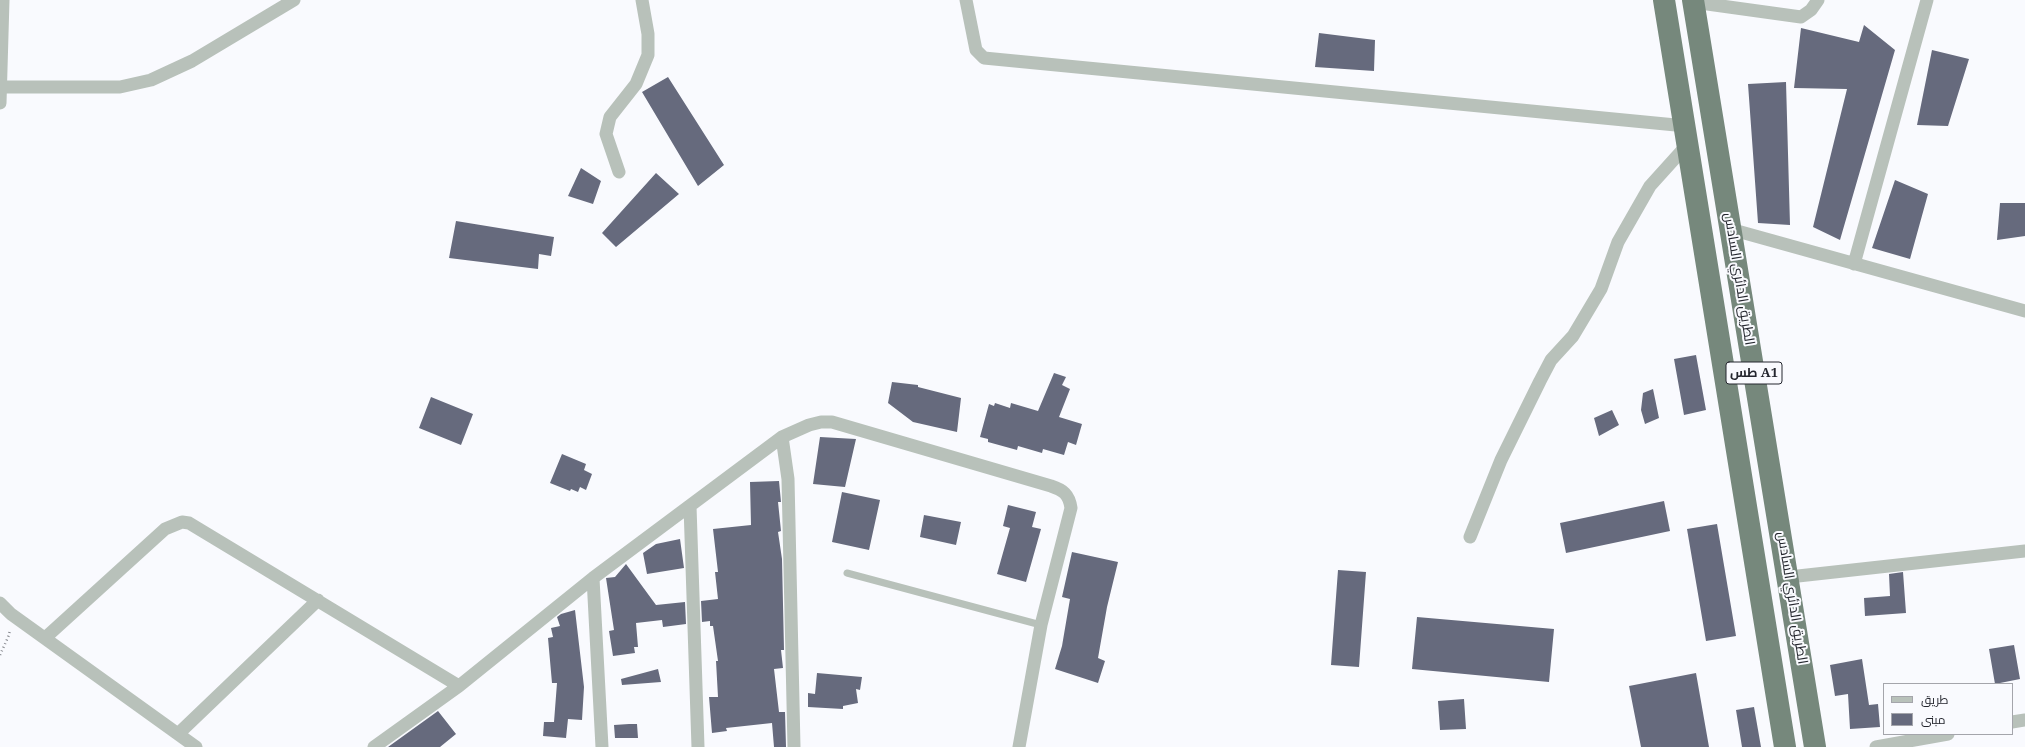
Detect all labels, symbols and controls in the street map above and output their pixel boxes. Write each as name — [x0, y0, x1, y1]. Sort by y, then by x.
street label: الطريق الدائري السادس — [1720, 212, 1758, 346]
road number: طس A1 — [1726, 362, 1782, 384]
street label: الطريق الدائري السادس — [1773, 531, 1811, 665]
legend — [1883, 683, 2013, 735]
text: طريق — [1921, 691, 1948, 708]
text: مبنى — [1921, 711, 1946, 728]

